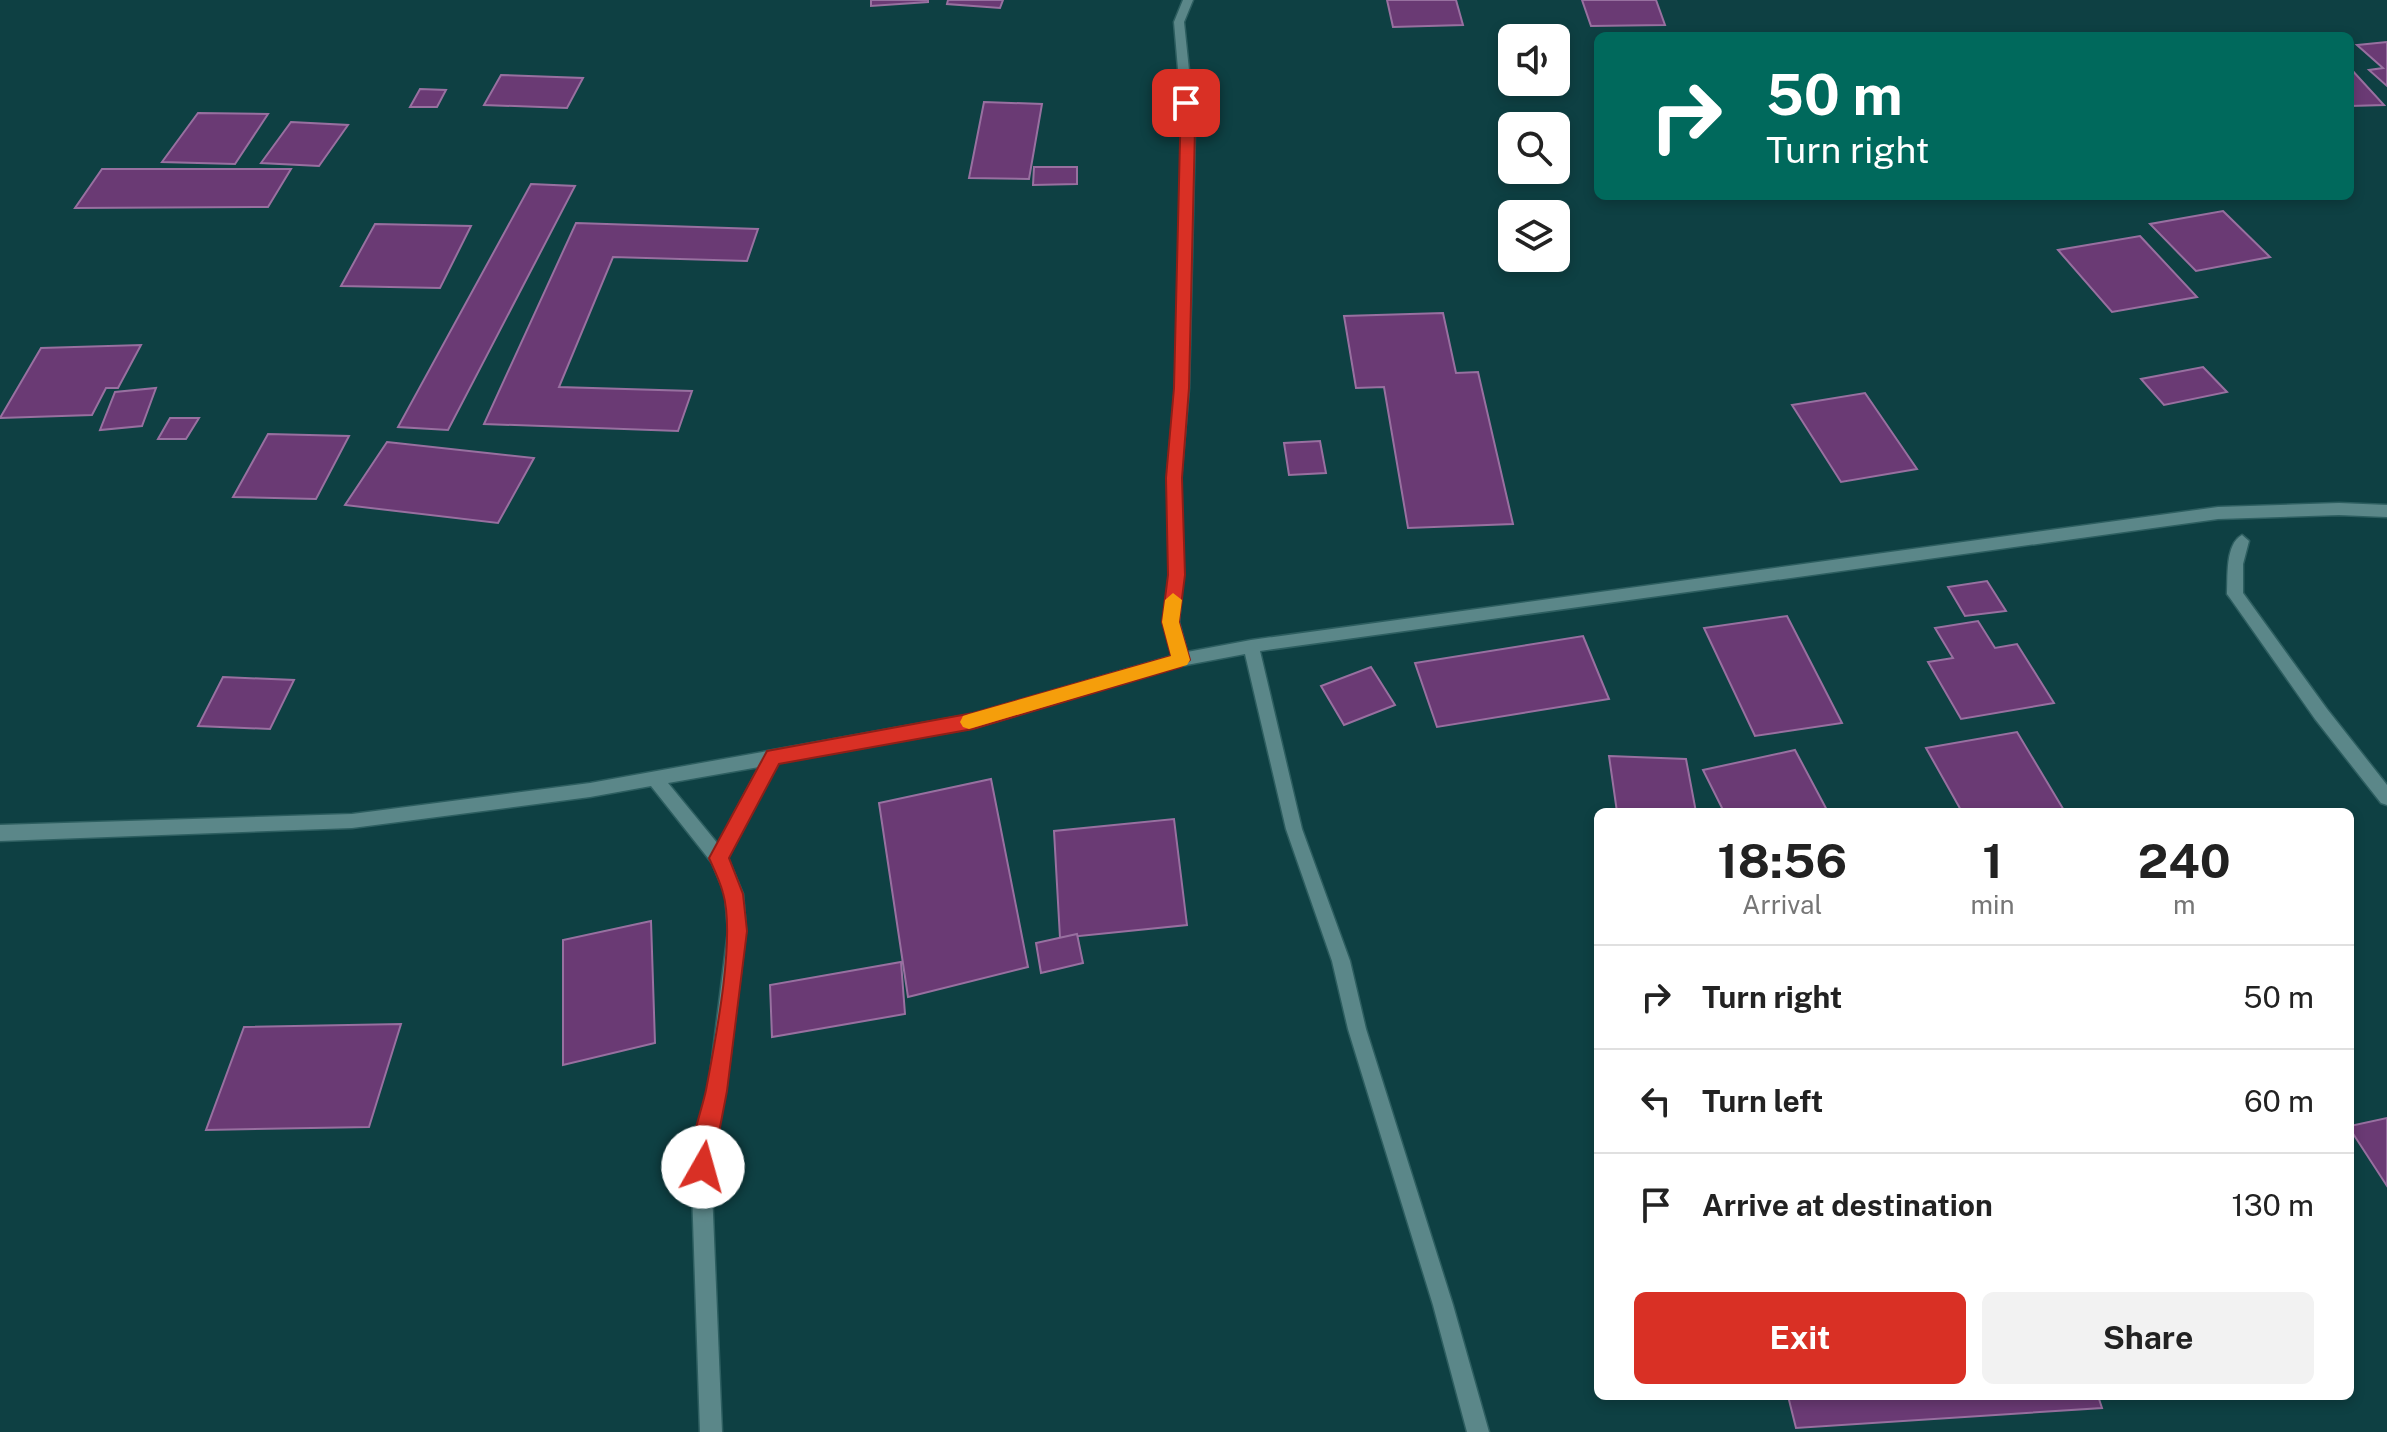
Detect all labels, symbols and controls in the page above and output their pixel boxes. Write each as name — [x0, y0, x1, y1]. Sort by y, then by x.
map controls — [1498, 24, 1570, 272]
button: sound — [1498, 24, 1570, 96]
text: 50 m — [1766, 62, 1903, 128]
icon: right — [1634, 64, 1738, 168]
pin — [1152, 69, 1220, 137]
icon: arrive — [1164, 81, 1208, 125]
button: search — [1498, 112, 1570, 184]
text: Turn right — [1766, 129, 1929, 171]
button: layers — [1498, 200, 1570, 272]
text: 18:56 — [1717, 832, 1847, 889]
text: 1 — [1982, 832, 2003, 889]
text: 240 — [2138, 832, 2231, 889]
text: Arrival — [1742, 889, 1822, 920]
text: min — [1970, 889, 2015, 920]
text: m — [2173, 889, 2196, 920]
icon: right — [1634, 975, 1678, 1019]
text: Turn right — [1702, 979, 1842, 1015]
text: 50 m — [2243, 979, 2314, 1015]
icon: left — [1634, 1079, 1678, 1123]
text: Turn left — [1702, 1083, 1823, 1119]
text: 60 m — [2244, 1083, 2314, 1119]
position arrow — [661, 1125, 745, 1209]
icon: arrive — [1634, 1183, 1678, 1227]
text: Arrive at destination — [1702, 1187, 1993, 1223]
text: 130 m — [2231, 1187, 2314, 1223]
button: Exit — [1634, 1292, 1966, 1384]
button: Share — [1982, 1292, 2314, 1384]

